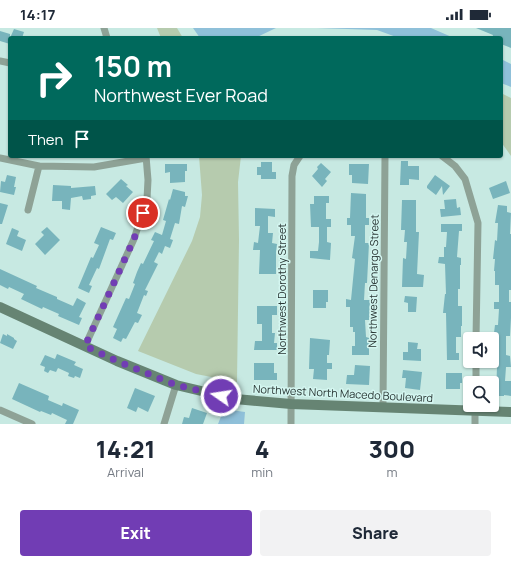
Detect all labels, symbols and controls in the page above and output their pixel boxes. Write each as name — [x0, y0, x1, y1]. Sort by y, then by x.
text: 14:17 — [20, 4, 55, 25]
text: 150 m — [94, 47, 172, 85]
icon: right — [28, 52, 80, 104]
text: Northwest Ever Road — [94, 83, 268, 107]
icon: arrive — [71, 128, 93, 150]
text: Then — [28, 129, 63, 150]
pin — [126, 196, 160, 230]
icon: arrive — [132, 202, 154, 224]
street label: Northwest Denargo Street — [364, 214, 382, 348]
street label: Northwest Dorothy Street — [274, 223, 289, 355]
map controls — [463, 332, 499, 412]
button: sound — [463, 332, 499, 368]
position arrow — [200, 375, 242, 417]
button: search — [463, 376, 499, 412]
street label: Northwest North Macedo Boulevard — [253, 381, 433, 405]
text: 14:21 — [96, 432, 155, 465]
text: 4 — [255, 432, 269, 465]
text: 300 — [369, 432, 415, 465]
text: Arrival — [107, 463, 144, 481]
text: min — [251, 463, 273, 481]
text: m — [386, 463, 397, 481]
button: Exit — [20, 510, 252, 556]
button: Share — [260, 510, 491, 556]

